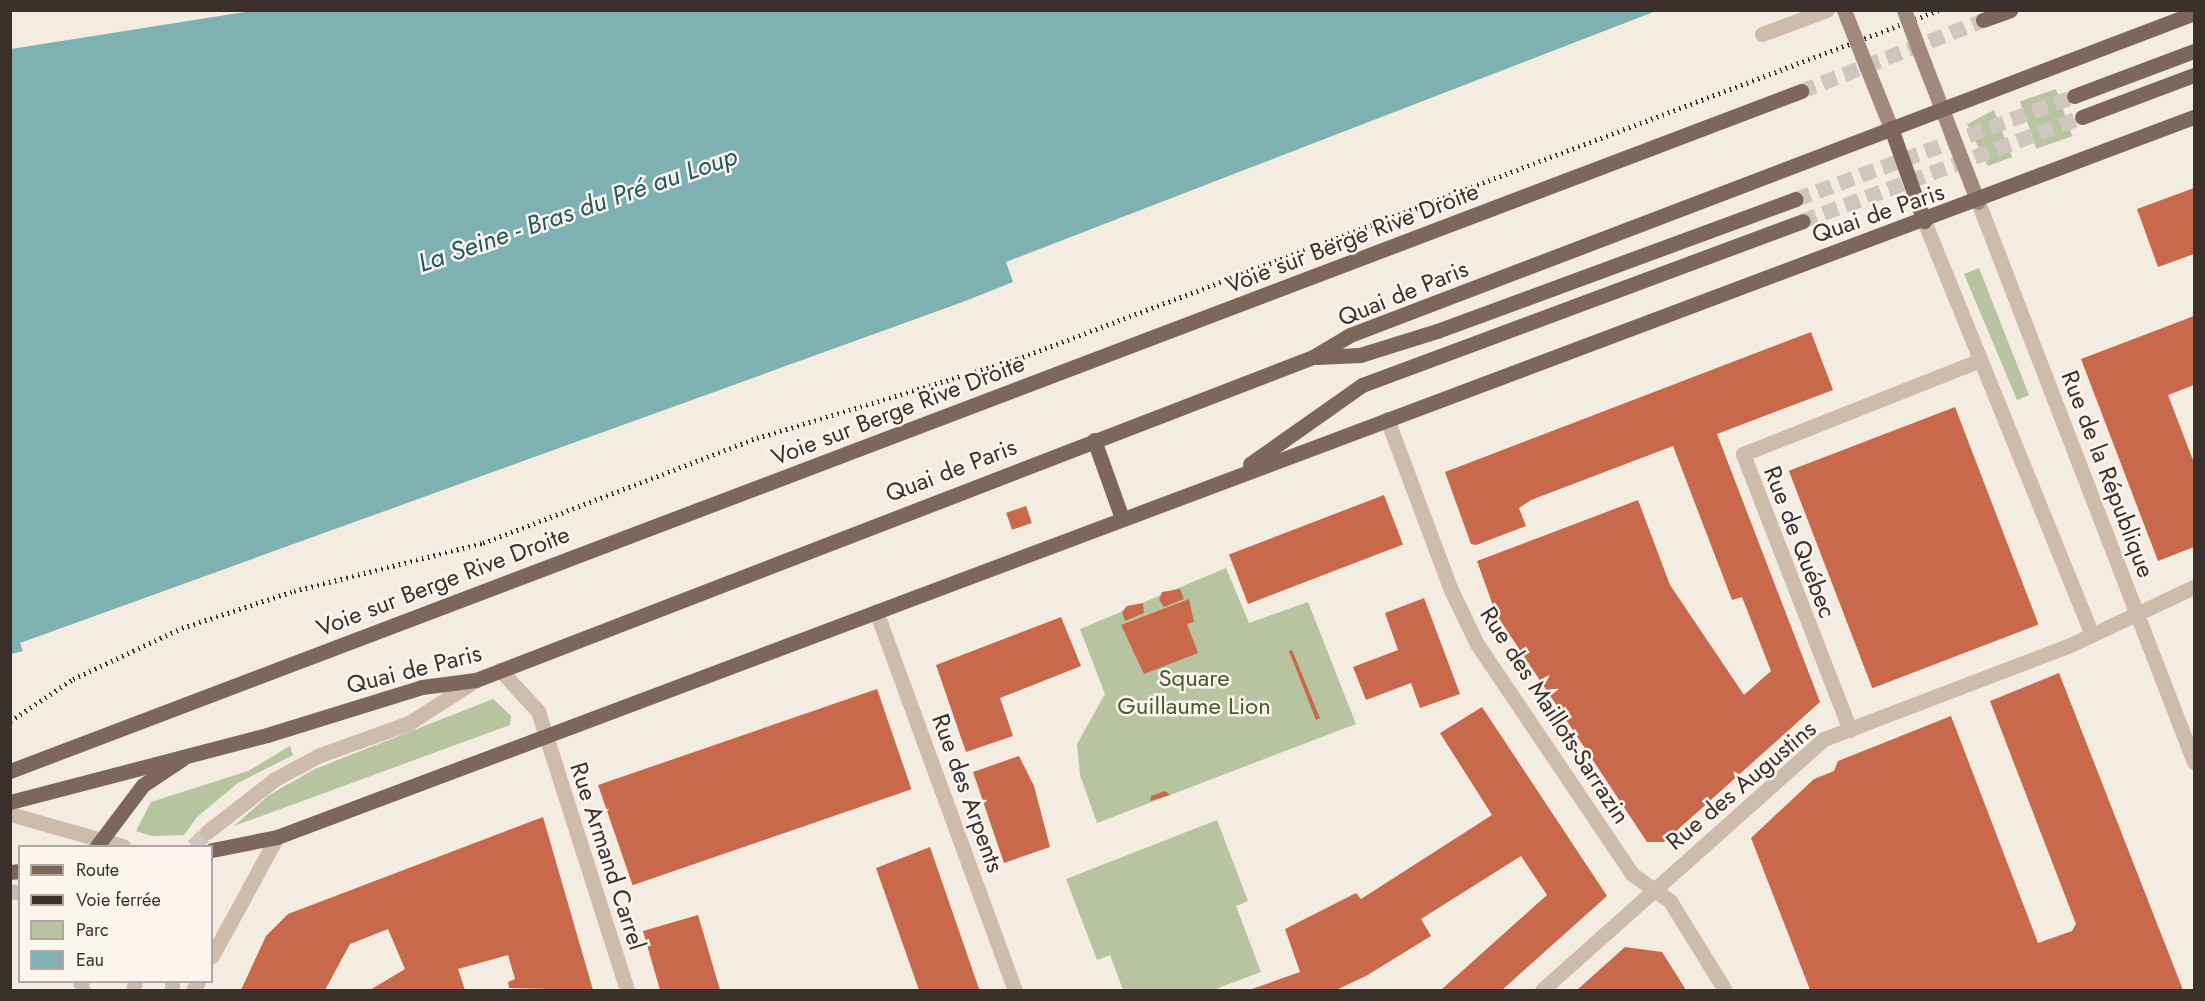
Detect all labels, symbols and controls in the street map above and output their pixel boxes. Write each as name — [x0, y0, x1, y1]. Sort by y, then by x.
water label: La Seine - Bras du Pré au Loup — [414, 141, 742, 279]
street label: Voie sur Berge Rive Droite — [1222, 176, 1482, 300]
street label: Quai de Paris — [1808, 177, 1948, 249]
street label: Quai de Paris — [1334, 254, 1472, 332]
street label: Voie sur Berge Rive Droite — [768, 348, 1028, 472]
street label: Rue de la République — [2055, 366, 2161, 582]
street label: Quai de Paris — [881, 432, 1021, 508]
street label: Rue de Québec — [1758, 462, 1842, 622]
street label: Voie sur Berge Rive Droite — [313, 519, 573, 643]
street label: Rue des Maillots-Sarrazin — [1474, 601, 1636, 829]
street label: Quai de Paris — [344, 638, 484, 700]
park label: Square Guillaume Lion — [1117, 664, 1271, 720]
street label: Rue des Arpents — [926, 710, 1010, 876]
street label: Rue des Augustins — [1660, 714, 1822, 856]
street label: Rue Armand Carrel — [564, 759, 652, 953]
legend — [18, 845, 213, 983]
text: Route — [76, 857, 119, 883]
text: Voie ferrée — [76, 887, 161, 913]
text: Parc — [76, 917, 109, 943]
text: Eau — [76, 947, 104, 973]

